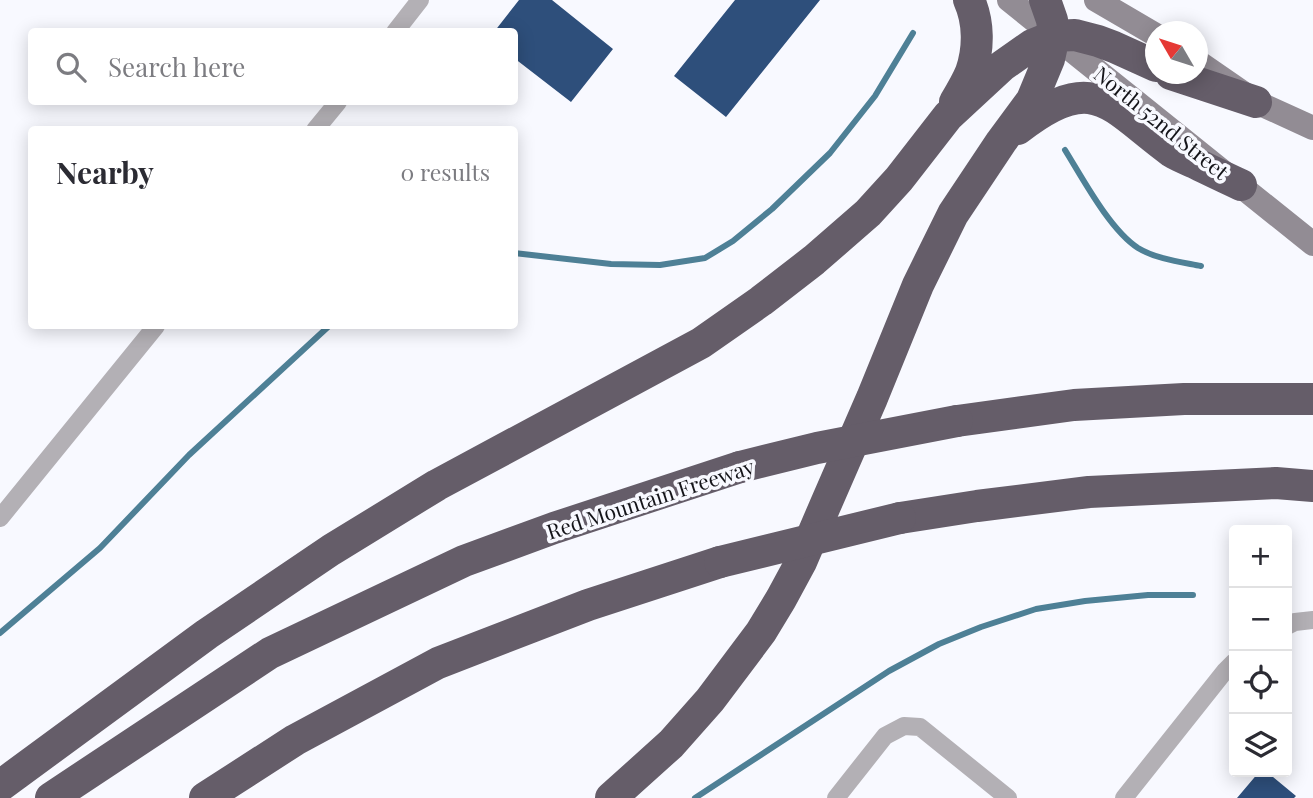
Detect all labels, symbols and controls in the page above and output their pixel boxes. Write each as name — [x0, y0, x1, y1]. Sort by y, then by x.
north arrow — [1145, 21, 1208, 84]
search box — [28, 28, 518, 105]
icon: search — [52, 48, 90, 86]
text: Search here — [108, 49, 245, 84]
street label: North 52nd Street — [1089, 59, 1236, 185]
text: Nearby — [56, 152, 154, 192]
text: 0 results — [400, 156, 490, 187]
street label: Red Mountain Freeway — [543, 451, 758, 545]
map controls — [1229, 525, 1292, 777]
button: + — [1229, 525, 1292, 588]
button: − — [1229, 588, 1292, 651]
button: locate — [1229, 651, 1292, 714]
button: layers — [1229, 714, 1292, 777]

